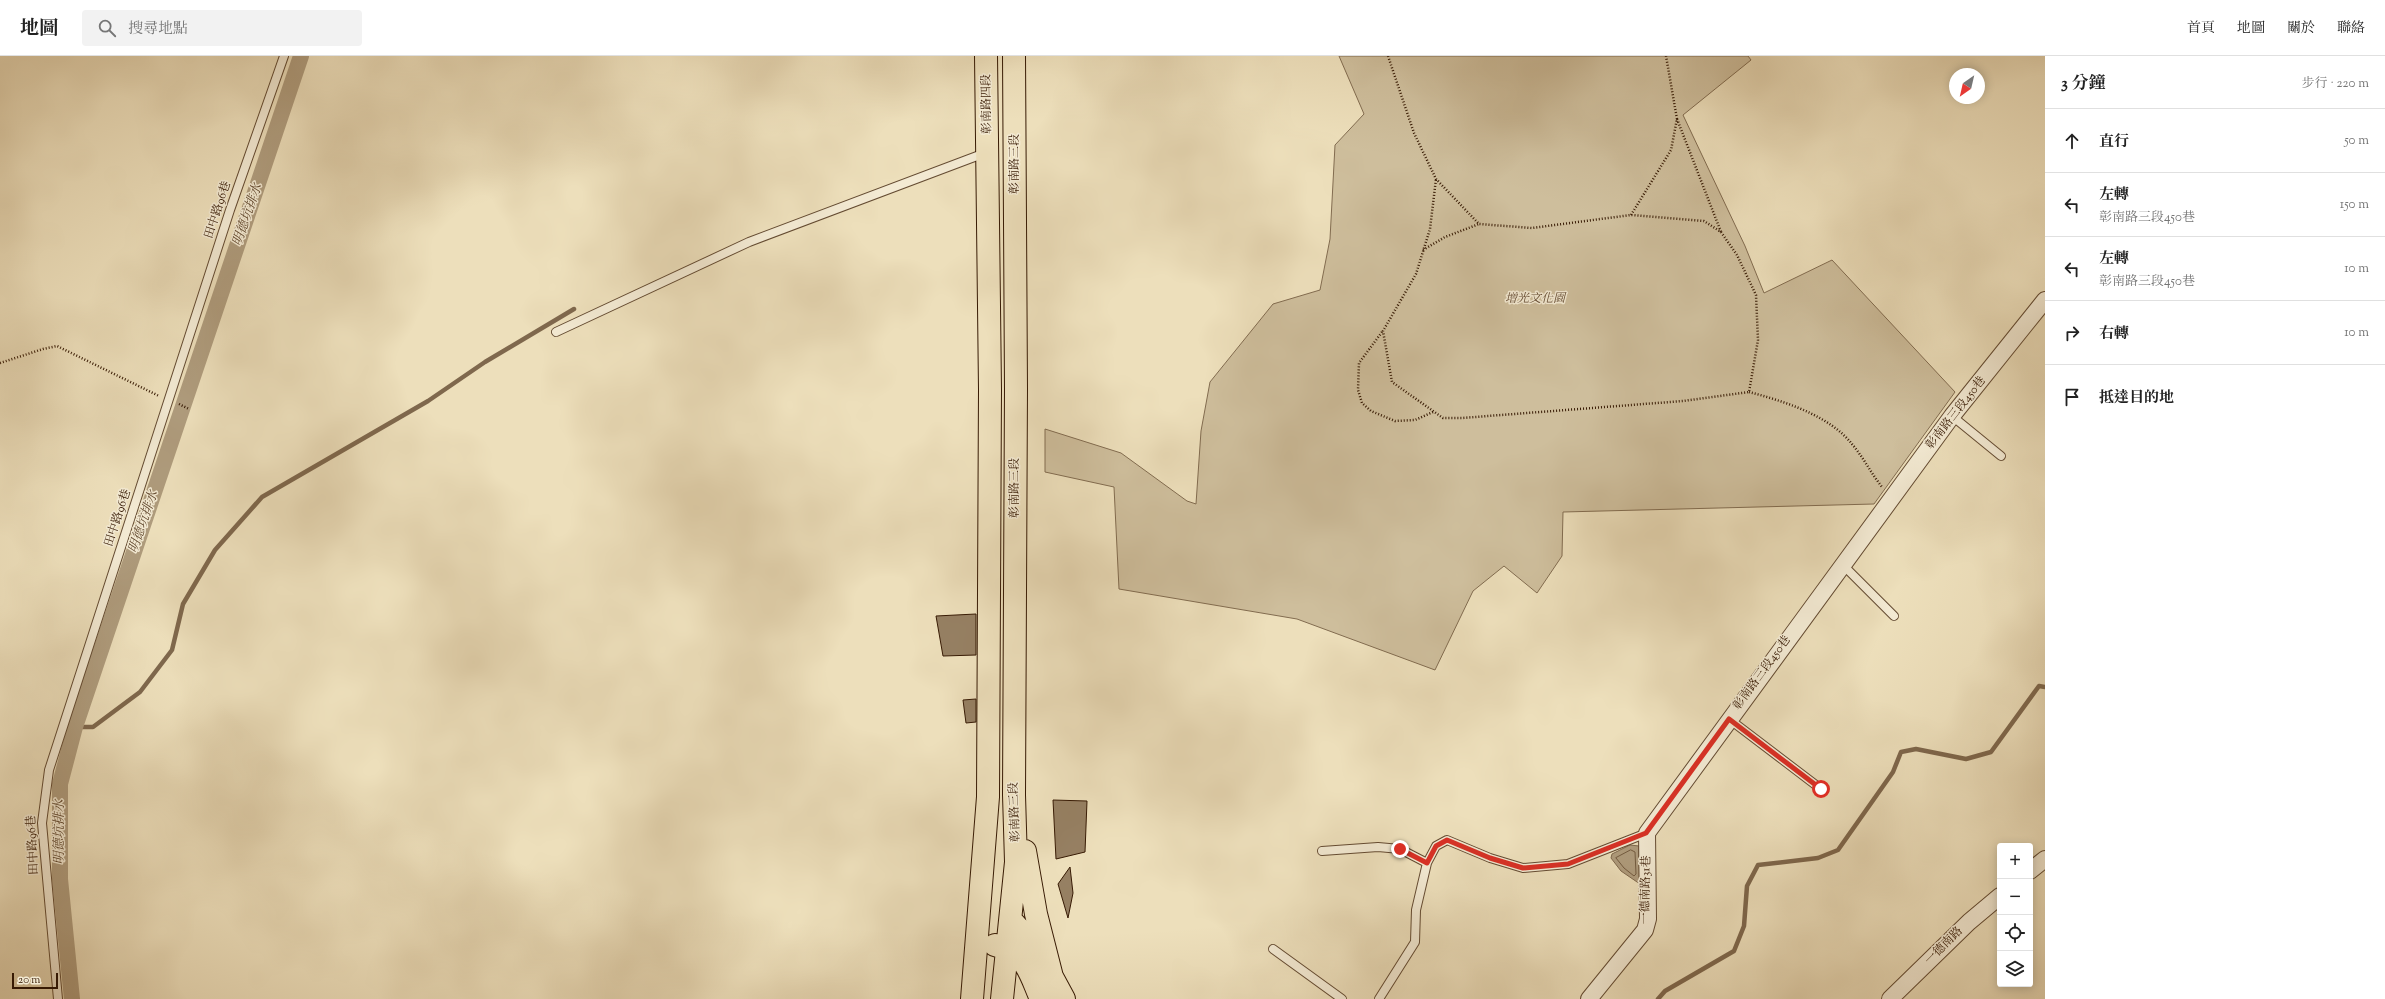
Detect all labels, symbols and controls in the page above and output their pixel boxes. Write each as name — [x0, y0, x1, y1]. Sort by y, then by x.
search box — [82, 10, 362, 46]
text: 地圖 — [20, 16, 58, 43]
icon: search — [96, 17, 118, 39]
text: 搜尋地點 — [128, 19, 188, 40]
text: 首頁 — [2187, 19, 2215, 39]
text: 地圖 — [2237, 19, 2265, 39]
text: 關於 — [2287, 19, 2315, 39]
text: 聯絡 — [2337, 19, 2365, 39]
north arrow — [1949, 68, 1985, 104]
text: 3 分鐘 — [2061, 72, 2106, 96]
street label: 彰南路四段 — [977, 74, 997, 134]
text: 步行 · 220 m — [2302, 75, 2369, 93]
icon: ahead — [2061, 130, 2083, 152]
text: 直行 — [2099, 132, 2129, 153]
text: 50 m — [2344, 132, 2369, 150]
street label: 彰南路三段 — [1006, 134, 1024, 194]
street label: 田中路96巷 — [200, 179, 236, 241]
water label: 明德坑排水 — [229, 179, 268, 249]
text: 左轉 — [2099, 185, 2129, 206]
icon: left — [2061, 194, 2083, 216]
text: 150 m — [2340, 196, 2369, 214]
text: 彰南路三段450巷 — [2099, 209, 2195, 227]
text: 左轉 — [2099, 249, 2129, 270]
icon: left — [2061, 258, 2083, 280]
text: 10 m — [2344, 260, 2369, 278]
text: 彰南路三段450巷 — [2099, 273, 2195, 291]
park label: 增光文化園 — [1505, 290, 1567, 308]
icon: right — [2061, 322, 2083, 344]
text: 右轉 — [2099, 324, 2129, 345]
text: 10 m — [2344, 324, 2369, 342]
street label: 彰南路三段450巷 — [1922, 373, 1990, 453]
icon: arrive — [2061, 386, 2083, 408]
text: 抵達目的地 — [2099, 388, 2174, 409]
street label: 彰南路三段 — [1006, 458, 1024, 518]
water label: 明德坑排水 — [125, 486, 164, 556]
street label: 田中路96巷 — [100, 487, 136, 549]
street label: 彰南路三段450巷 — [1729, 632, 1795, 714]
route start — [1812, 780, 1830, 798]
street label: 彰南路三段 — [1005, 782, 1025, 842]
water label: 明德坑排水 — [51, 798, 69, 865]
street label: 田中路96巷 — [22, 815, 44, 875]
route end — [1391, 840, 1409, 858]
map controls — [1997, 843, 2033, 987]
button: + — [1997, 843, 2033, 879]
street label: 一德南路31巷 — [1636, 855, 1656, 925]
button: − — [1997, 879, 2033, 915]
button: locate — [1997, 915, 2033, 951]
street label: 一德南路 — [1921, 923, 1967, 969]
button: layers — [1997, 951, 2033, 987]
scale bar — [12, 971, 58, 990]
text: 20 m — [18, 972, 40, 988]

